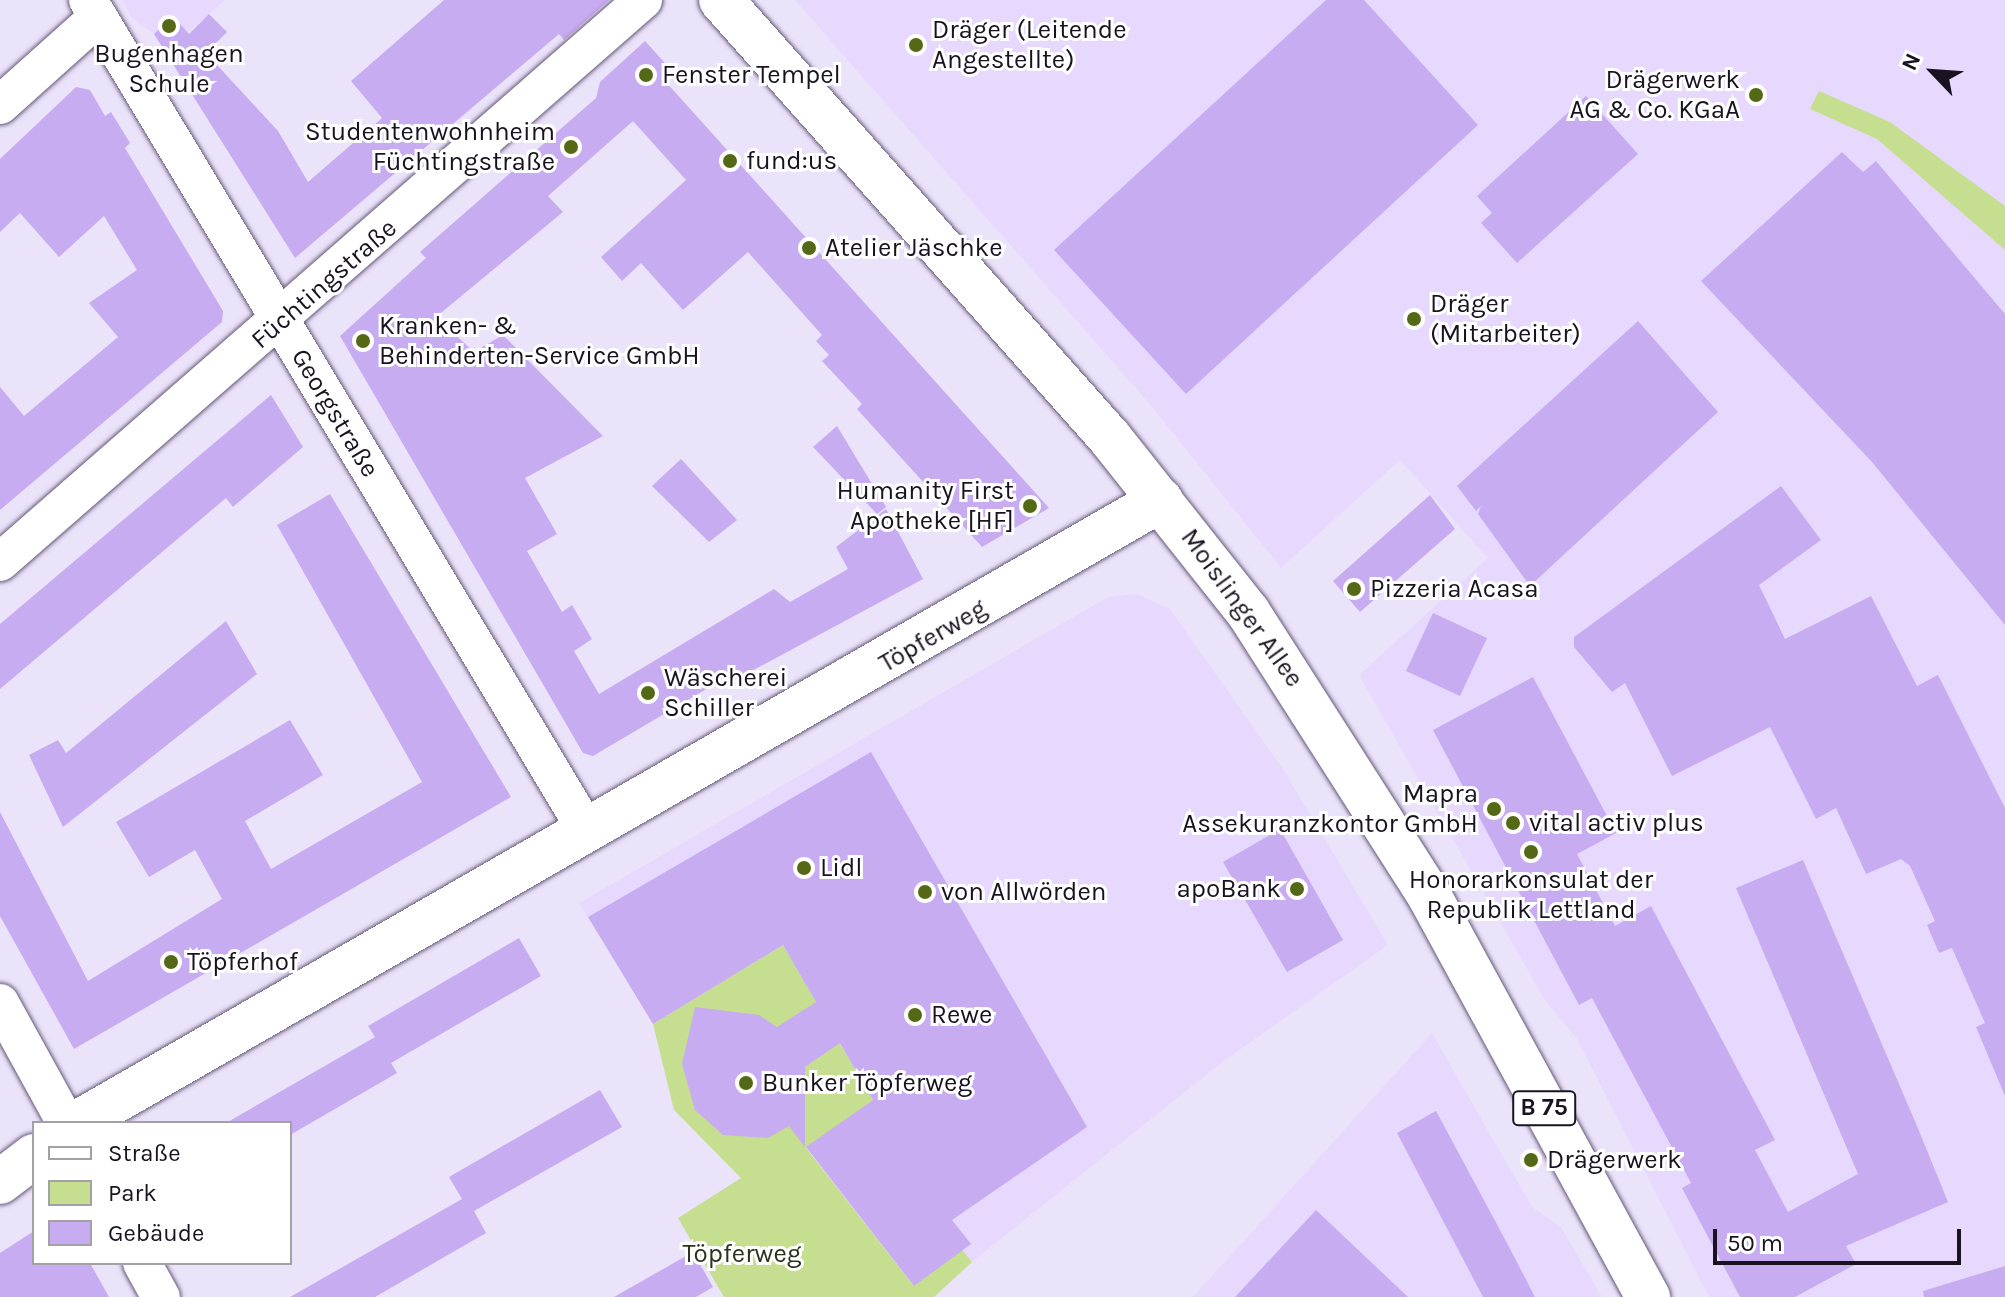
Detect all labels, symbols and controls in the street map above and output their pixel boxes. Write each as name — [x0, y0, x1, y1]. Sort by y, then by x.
place label: Dräger (Leitende Angestellte) — [932, 14, 1127, 76]
marker: Bugenhagen Schule — [160, 17, 178, 35]
north arrow — [1893, 32, 1973, 112]
marker: Dräger (Leitende Angestellte) — [907, 36, 925, 54]
place label: Bugenhagen Schule — [94, 38, 244, 100]
text: N — [1896, 49, 1926, 75]
place label: Fenster Tempel — [662, 59, 841, 91]
place label: Drägerwerk AG & Co. KGaA — [1569, 64, 1740, 126]
marker: Fenster Tempel — [637, 66, 655, 84]
marker: Drägerwerk AG & Co. KGaA — [1747, 86, 1765, 104]
place label: Studentenwohnheim Füchtingstraße — [305, 116, 555, 178]
marker: Studentenwohnheim Füchtingstraße — [562, 138, 580, 156]
place label: fund:us — [746, 145, 837, 177]
marker: fund:us — [721, 152, 739, 170]
street label: Füchtingstraße — [245, 212, 403, 356]
place label: Atelier Jäschke — [825, 232, 1003, 264]
marker: Atelier Jäschke — [800, 239, 818, 257]
place label: Dräger (Mitarbeiter) — [1430, 288, 1581, 350]
place label: Kranken- & Behinderten-Service GmbH — [379, 310, 700, 372]
marker: Dräger (Mitarbeiter) — [1405, 310, 1423, 328]
marker: Kranken- & Behinderten-Service GmbH — [354, 332, 372, 350]
street label: Georgstraße — [284, 343, 386, 483]
place label: Humanity First Apotheke [HF] — [837, 475, 1014, 536]
marker: Humanity First Apotheke [HF] — [1021, 497, 1039, 515]
street label: Moislinger Allee — [1174, 523, 1310, 693]
place label: Pizzeria Acasa — [1370, 573, 1538, 605]
marker: Pizzeria Acasa — [1345, 580, 1363, 598]
street label: Töpferweg — [874, 593, 992, 679]
place label: Wäscherei Schiller — [664, 662, 787, 724]
marker: Wäscherei Schiller — [639, 684, 657, 702]
place label: Mapra Assekuranzkontor GmbH — [1182, 778, 1478, 840]
marker: Mapra Assekuranzkontor GmbH — [1485, 800, 1503, 818]
place label: vital activ plus — [1529, 807, 1704, 839]
marker: vital activ plus — [1504, 814, 1522, 832]
marker: Honorarkonsulat der Republik Lettland — [1522, 843, 1540, 861]
place label: Lidl — [820, 852, 863, 884]
marker: Lidl — [795, 859, 813, 877]
place label: Honorarkonsulat der Republik Lettland — [1409, 864, 1653, 926]
place label: apoBank — [1176, 873, 1281, 905]
place label: von Allwörden — [941, 876, 1107, 908]
marker: apoBank — [1288, 880, 1306, 898]
marker: von Allwörden — [916, 883, 934, 901]
place label: Töpferhof — [187, 946, 298, 978]
marker: Töpferhof — [162, 953, 180, 971]
place label: Rewe — [931, 999, 992, 1031]
marker: Rewe — [906, 1006, 924, 1024]
place label: Bunker Töpferweg — [762, 1067, 972, 1099]
marker: Bunker Töpferweg — [737, 1074, 755, 1092]
road number: B 75 — [1512, 1088, 1576, 1128]
legend — [32, 1121, 292, 1265]
text: Straße — [108, 1139, 180, 1167]
place label: Drägerwerk — [1547, 1144, 1682, 1176]
marker: Drägerwerk — [1522, 1151, 1540, 1169]
text: Park — [108, 1179, 157, 1207]
scale bar — [1717, 1213, 1965, 1263]
text: Gebäude — [108, 1219, 204, 1247]
text: 50 m — [1727, 1229, 1783, 1257]
park label: Töpferweg — [683, 1238, 801, 1270]

